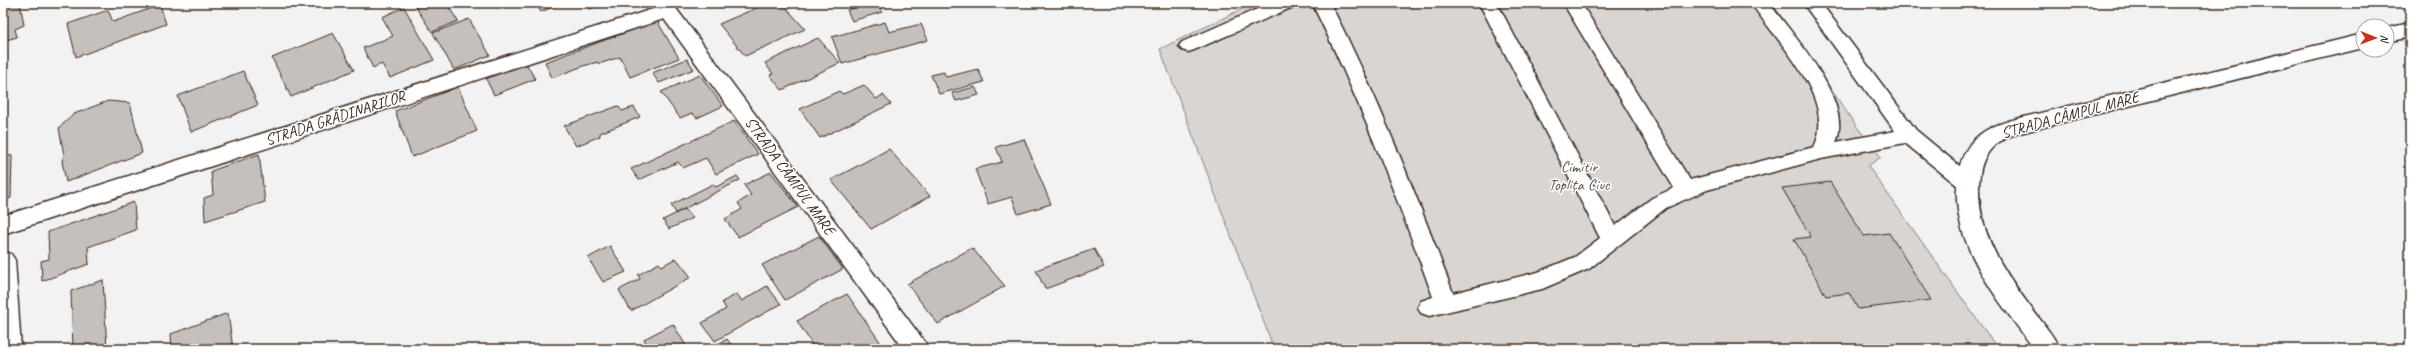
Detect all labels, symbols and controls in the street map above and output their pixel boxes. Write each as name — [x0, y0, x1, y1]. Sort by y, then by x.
north arrow — [2355, 18, 2395, 58]
text: N — [2378, 35, 2392, 44]
street label: STRADA GRĂDINARILOR — [263, 85, 409, 150]
street label: STRADA CÂMPUL MARE — [1999, 86, 2143, 143]
street label: STRADA CÂMPUL MARE — [740, 113, 841, 241]
park label: Cimitir Toplița Ciuc — [1548, 157, 1611, 195]

